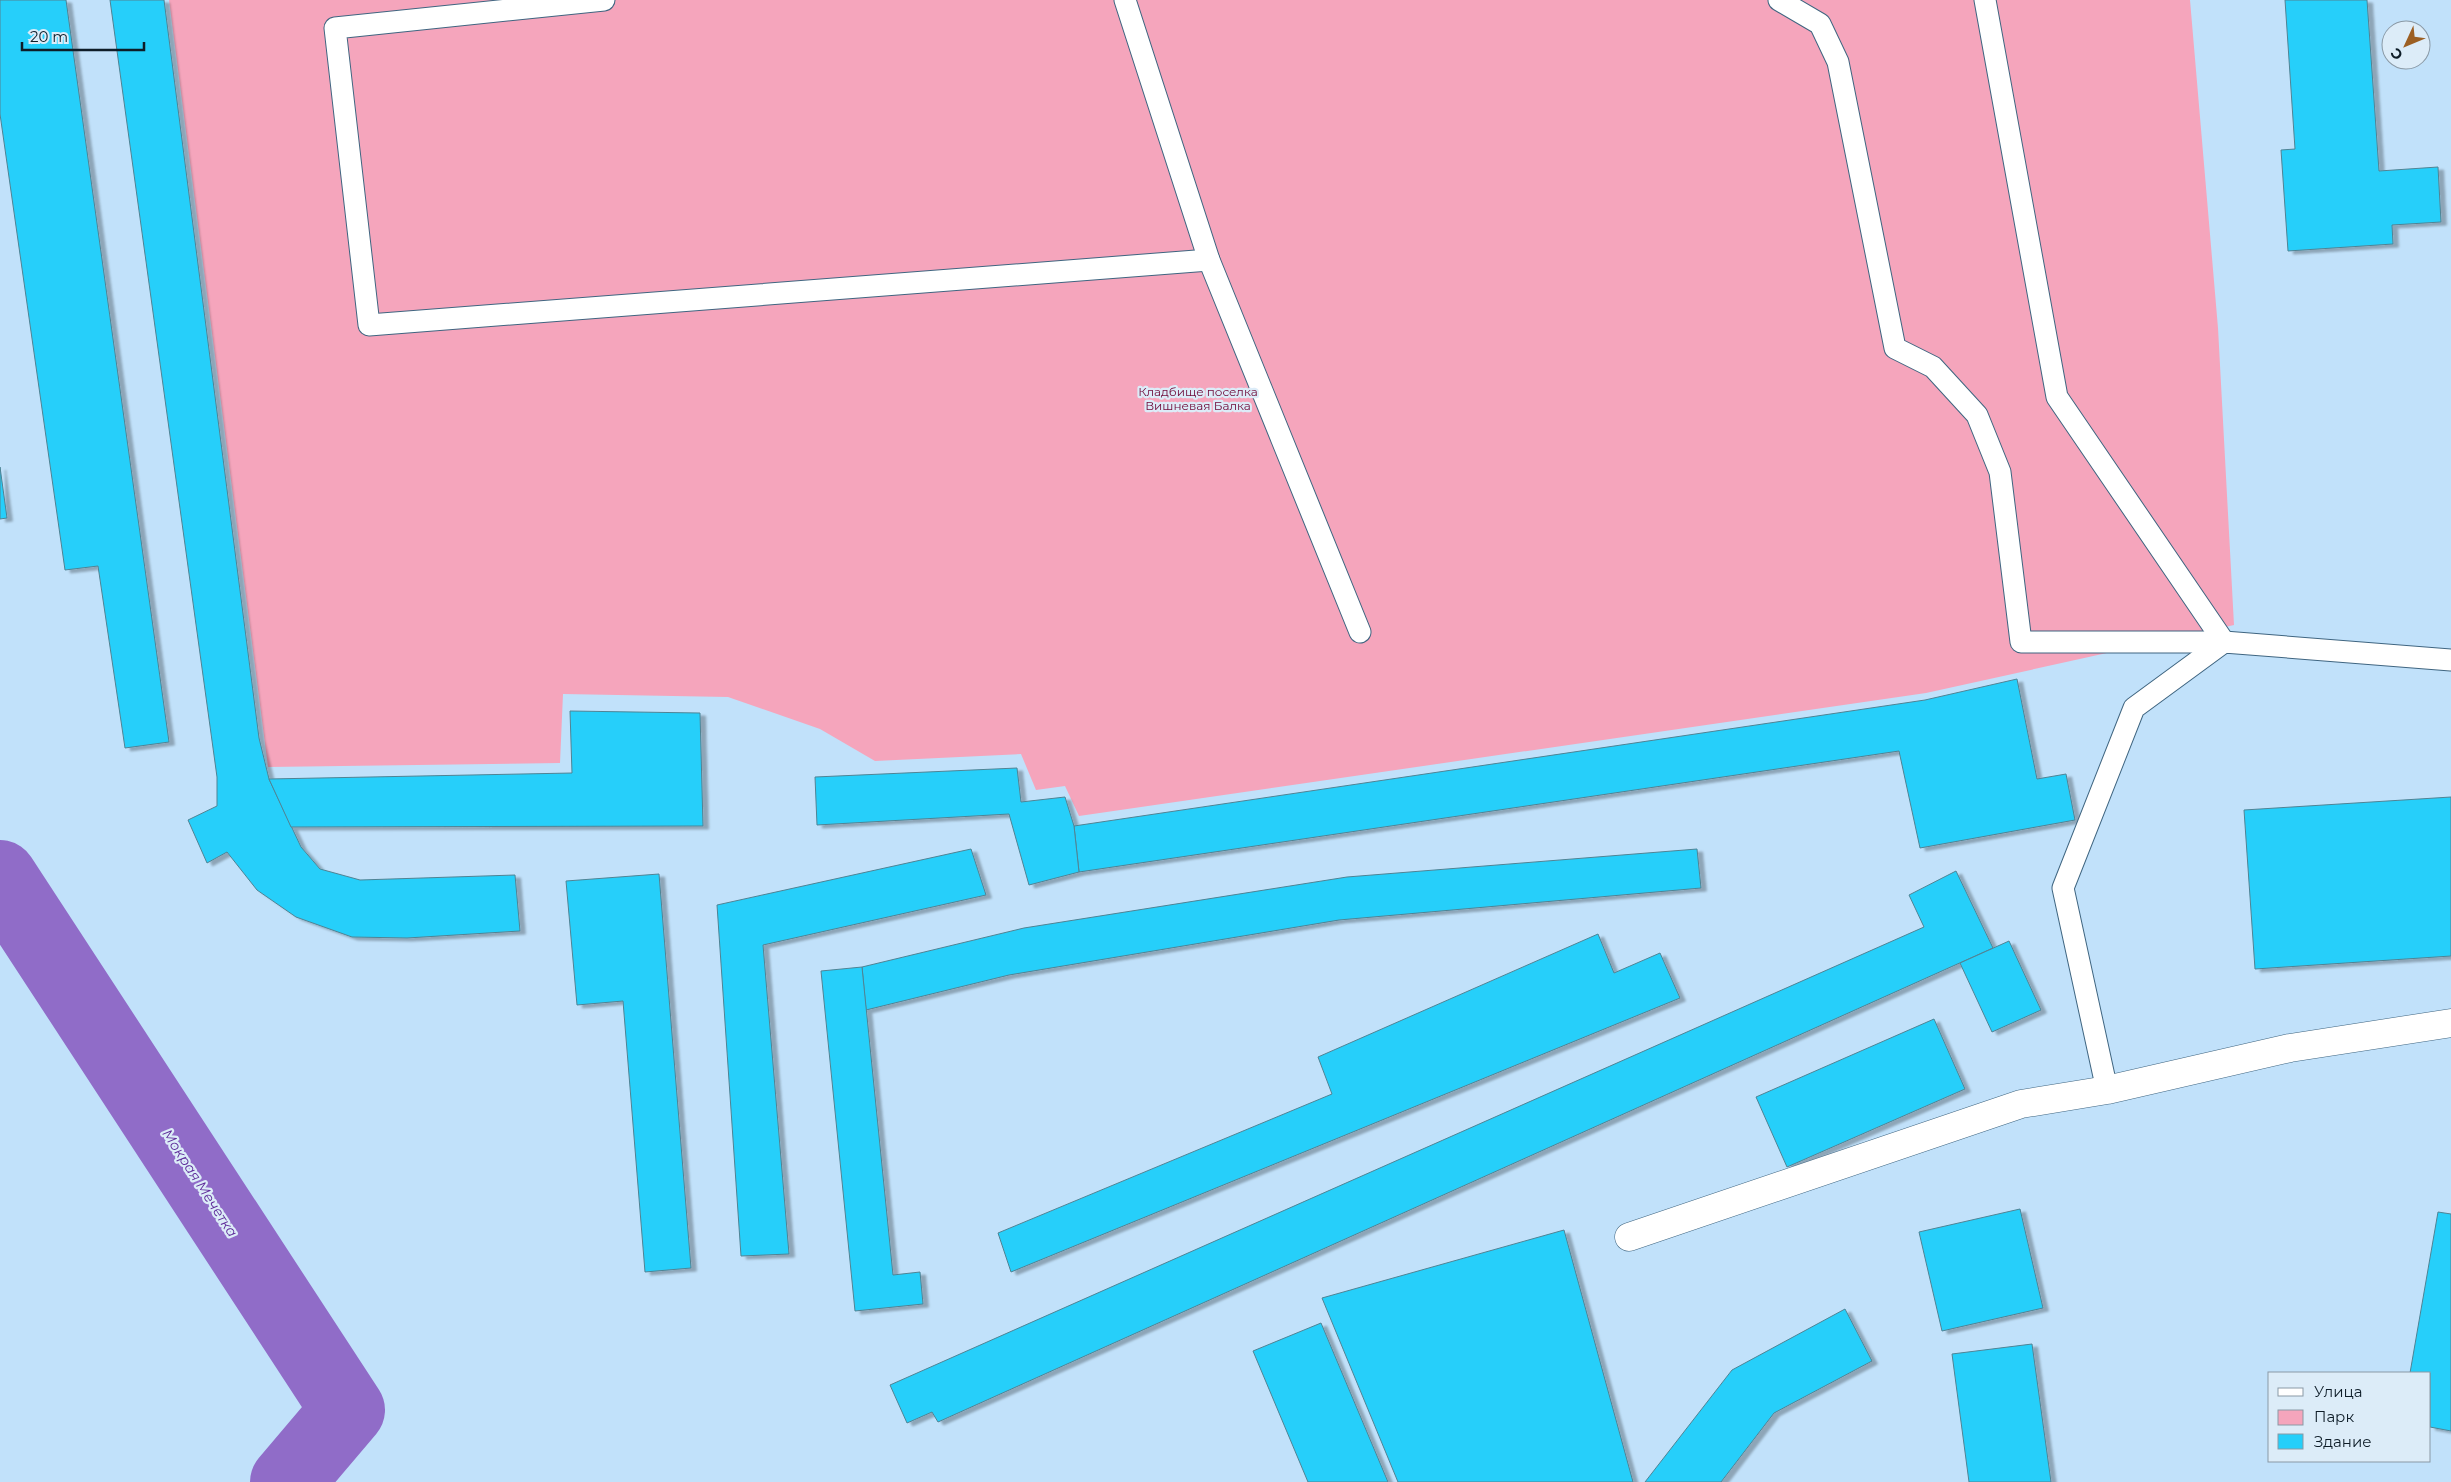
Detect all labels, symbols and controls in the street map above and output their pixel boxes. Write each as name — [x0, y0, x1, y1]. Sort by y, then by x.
scale bar — [22, 20, 145, 52]
north arrow — [2381, 20, 2431, 70]
text: 20 m — [30, 27, 68, 46]
text: С — [2387, 44, 2407, 64]
park label: Кладбище поселка Вишневая Балка — [1138, 384, 1258, 413]
water label: Мокрая Мечетка — [158, 1126, 242, 1240]
legend — [2268, 1372, 2431, 1462]
text: Улица — [2314, 1382, 2362, 1401]
text: Парк — [2314, 1407, 2354, 1426]
text: Здание — [2314, 1432, 2372, 1451]

